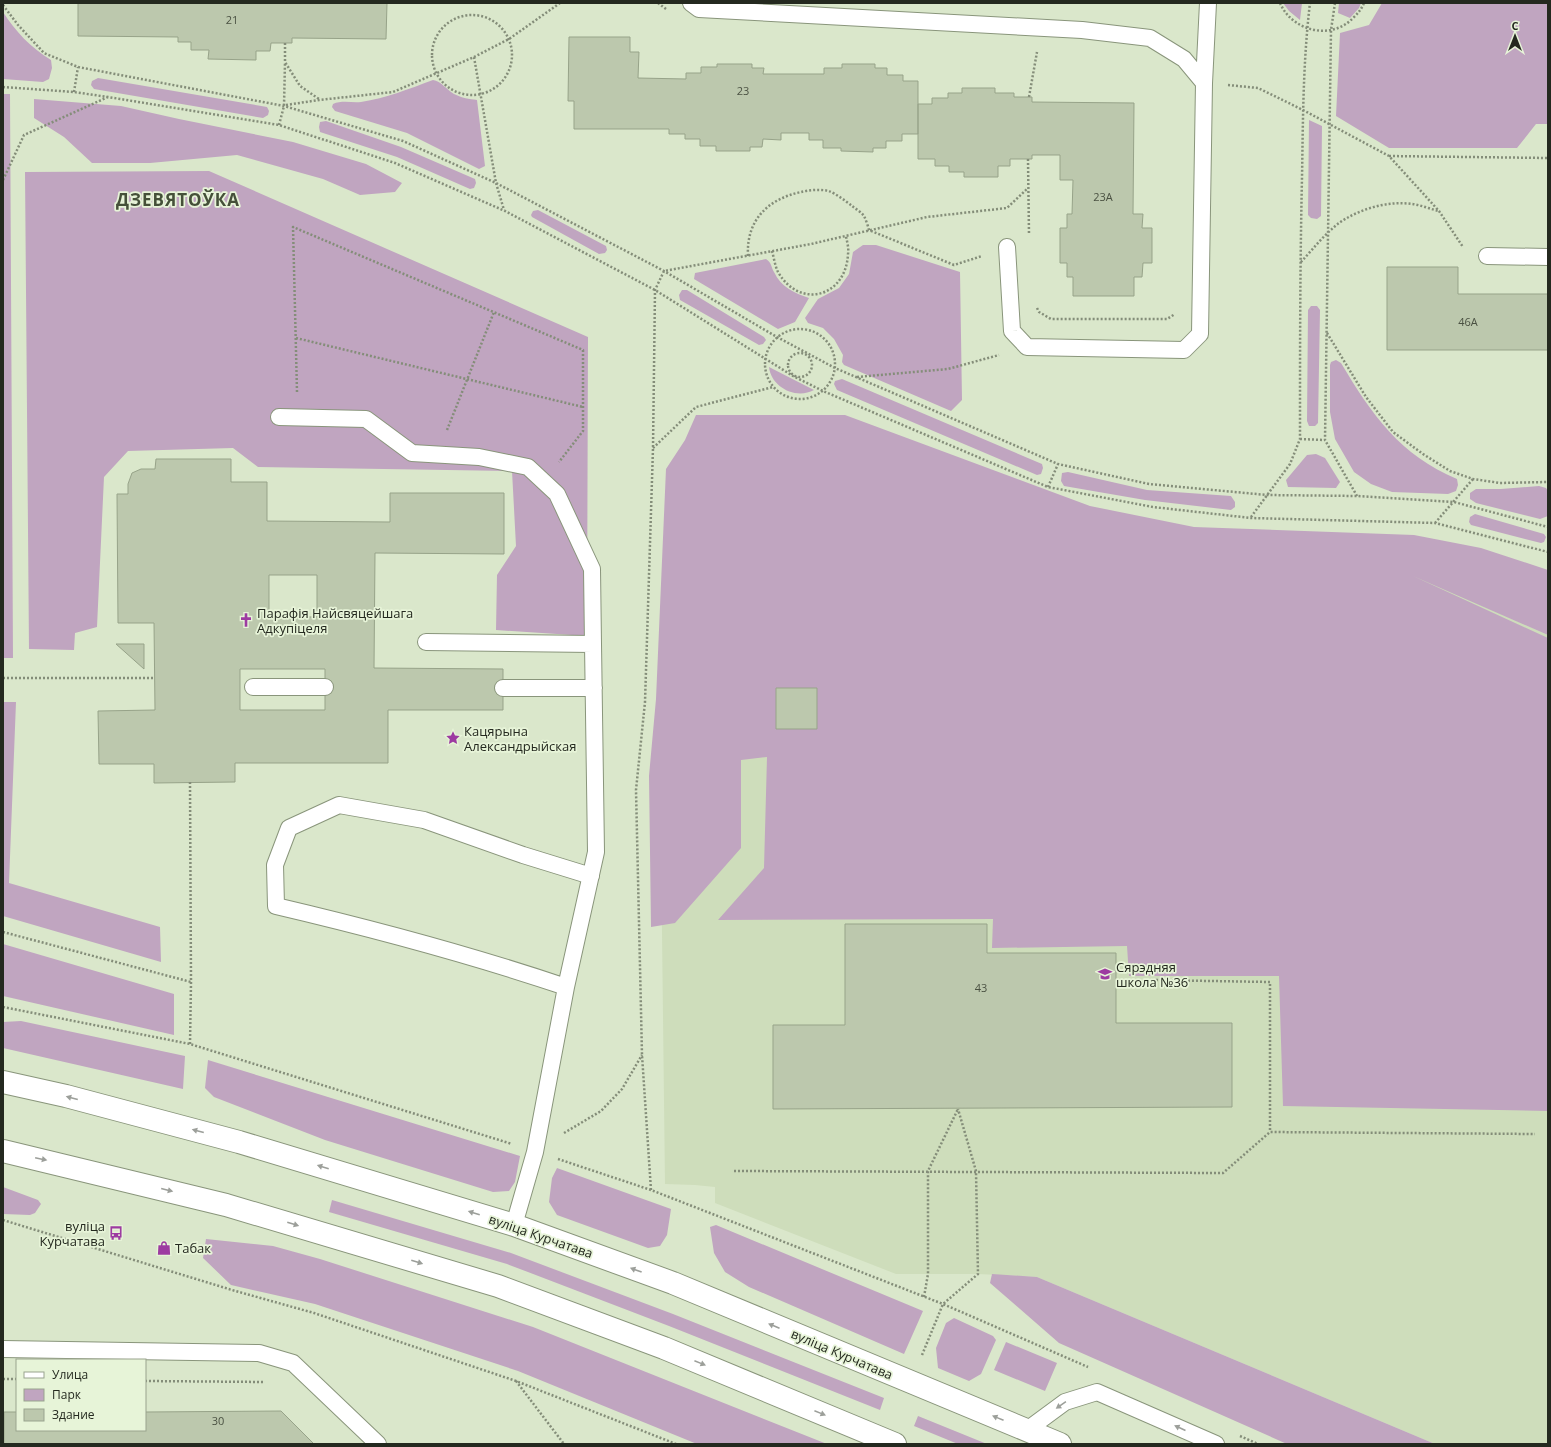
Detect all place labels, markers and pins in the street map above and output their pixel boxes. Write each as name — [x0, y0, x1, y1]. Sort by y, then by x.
place label: Парафія Найсвяцейшага Адкупіцеля — [257, 604, 413, 637]
church icon: Парафія Найсвяцейшага Адкупіцеля — [238, 612, 254, 628]
place label: Кацярына Александрыйская — [464, 722, 576, 755]
place icon: Кацярына Александрыйская — [445, 730, 461, 746]
place label: Сярэдняя школа №36 — [1116, 958, 1188, 991]
school or university icon: Сярэдняя школа №36 — [1097, 966, 1113, 982]
place label: вуліца Курчатава — [39, 1217, 105, 1250]
bus stop icon: вуліца Курчатава — [108, 1225, 124, 1241]
place label: Табак — [175, 1239, 211, 1257]
shop icon: Табак — [156, 1240, 172, 1256]

